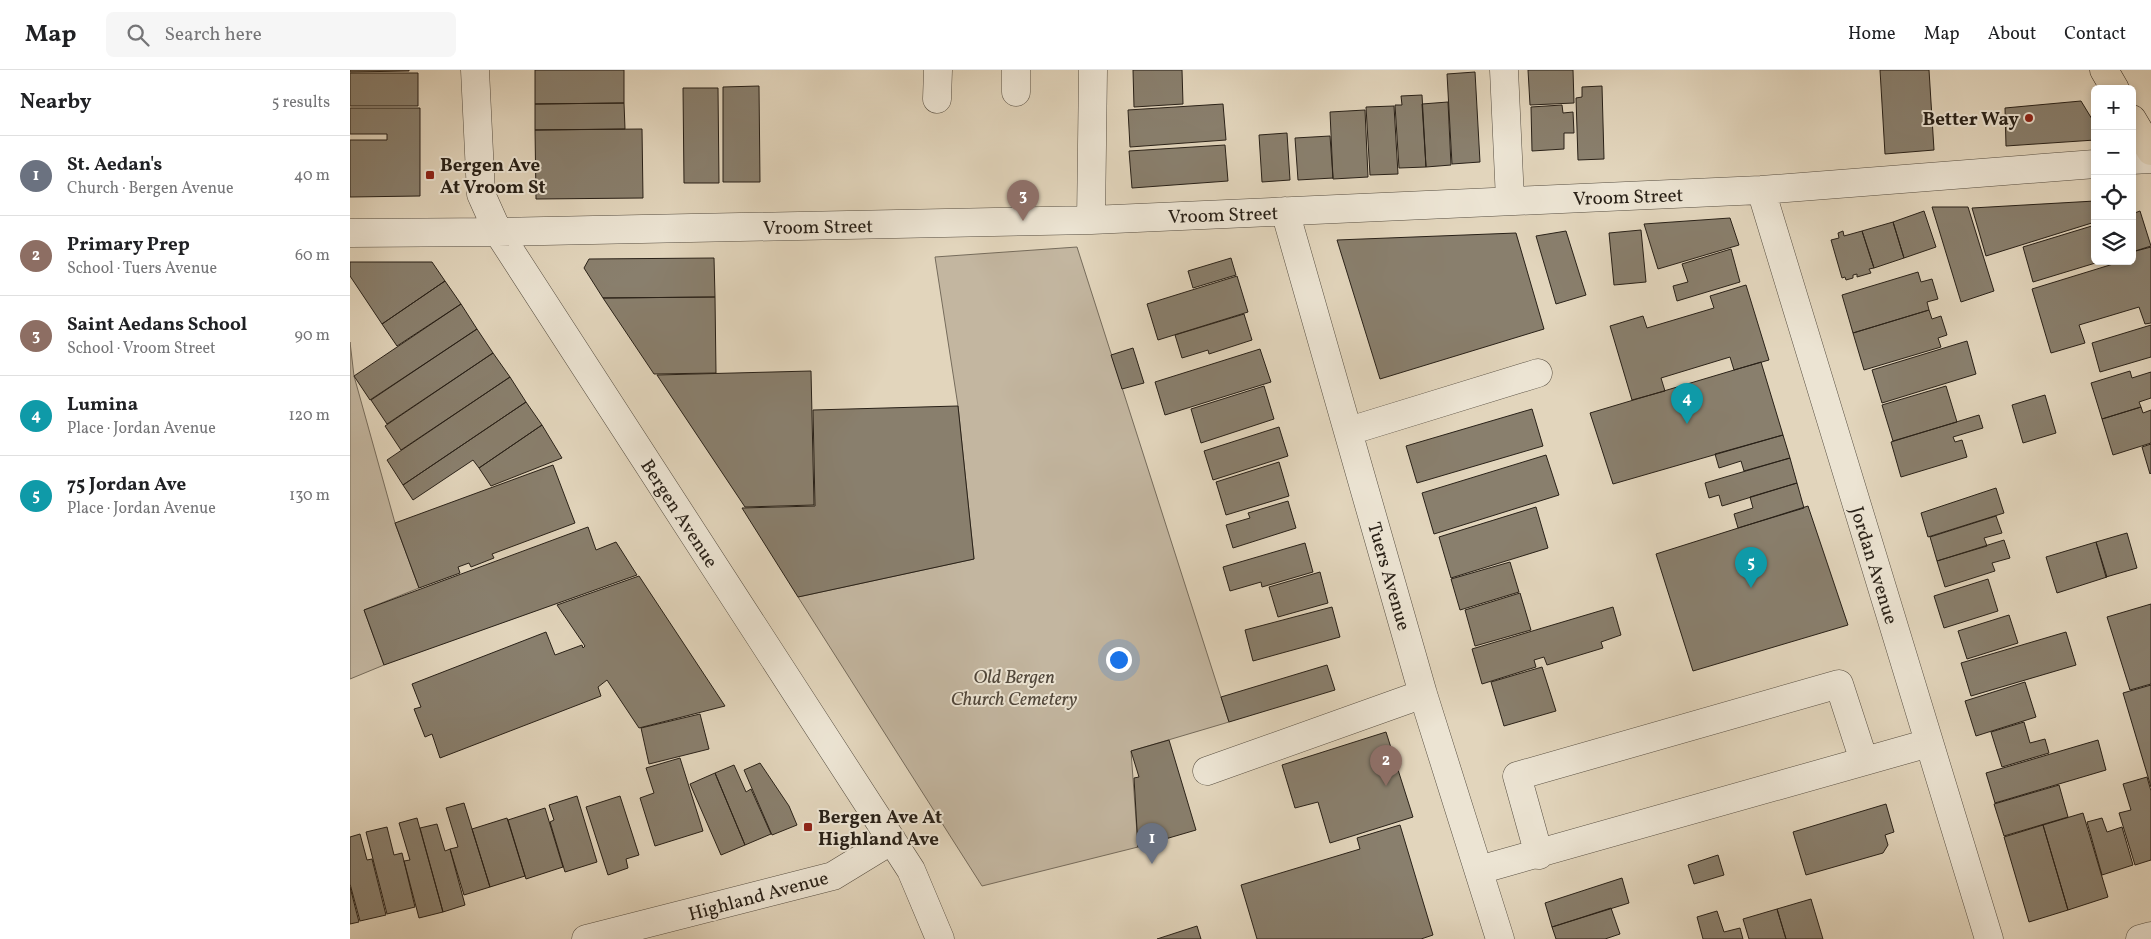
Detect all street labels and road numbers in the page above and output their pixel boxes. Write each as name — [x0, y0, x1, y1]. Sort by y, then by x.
street label: Vroom Street — [1573, 183, 1684, 213]
street label: Vroom Street — [1168, 201, 1279, 231]
street label: Vroom Street — [763, 214, 874, 242]
street label: Bergen Avenue — [633, 455, 723, 574]
street label: Jordan Avenue — [1843, 504, 1903, 628]
street label: Tuers Avenue — [1360, 519, 1416, 634]
street label: Highland Avenue — [686, 866, 832, 928]

